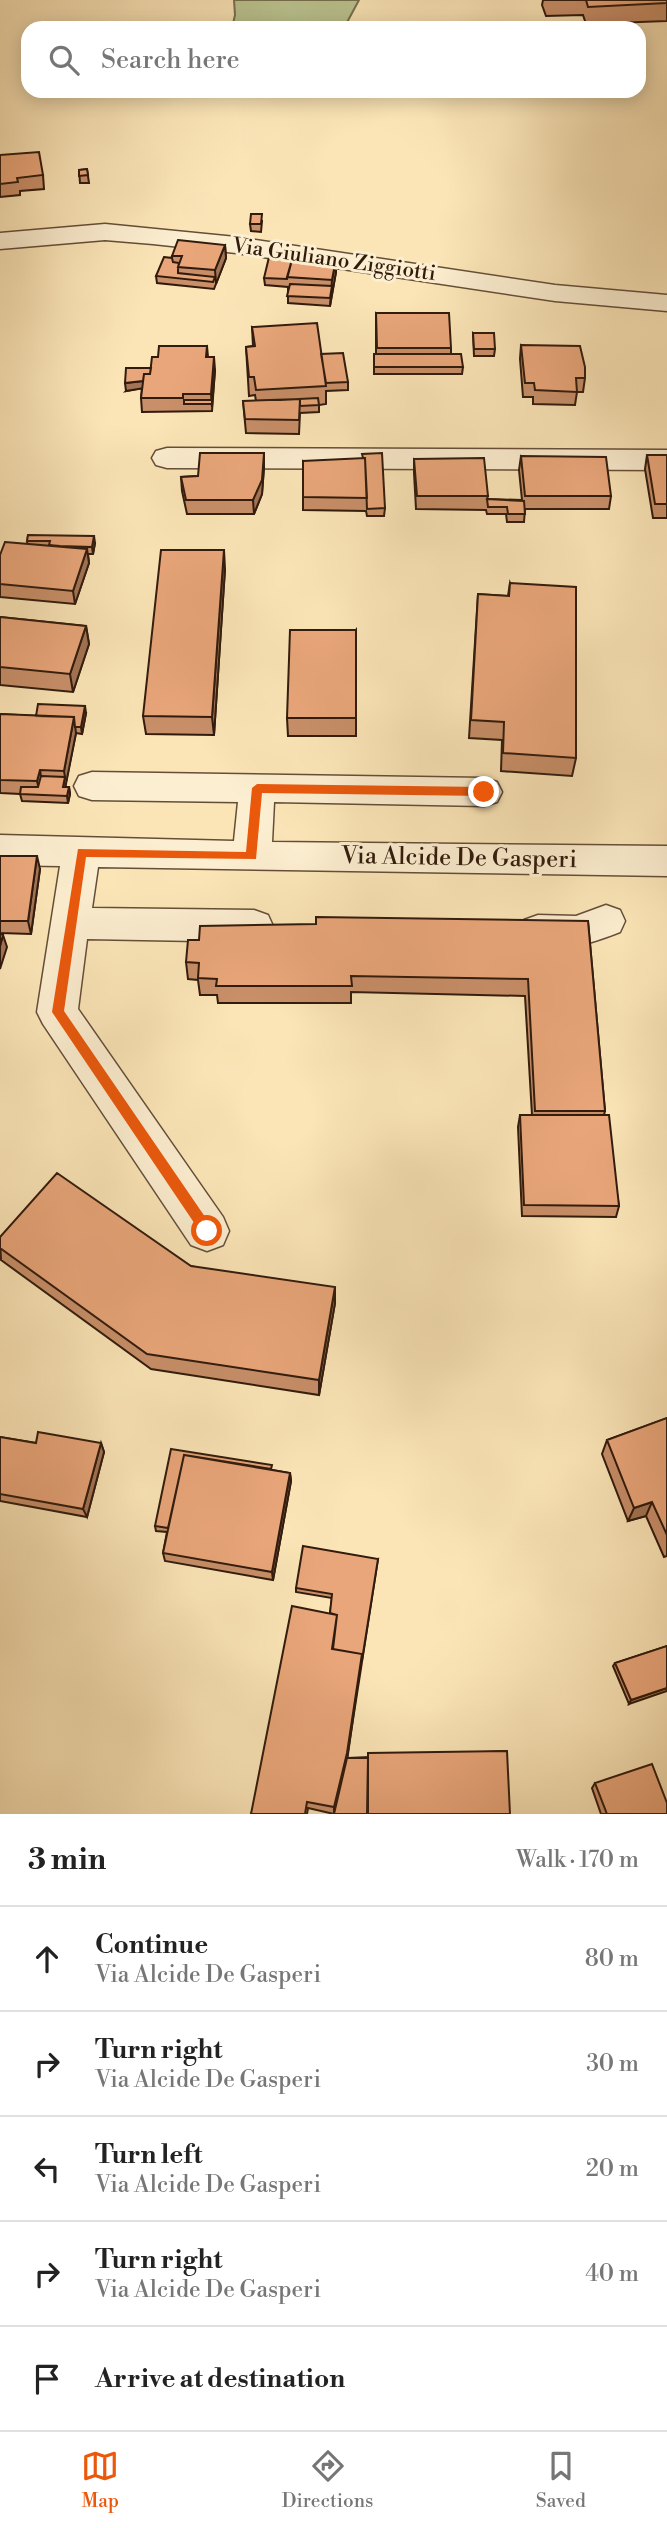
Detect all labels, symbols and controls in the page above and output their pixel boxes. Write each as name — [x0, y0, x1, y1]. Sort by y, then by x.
search box — [21, 21, 646, 98]
icon: search — [45, 41, 83, 79]
text: Search here — [101, 44, 240, 76]
street label: Via Giuliano Ziggiotti — [230, 233, 437, 287]
route end — [468, 776, 499, 807]
street label: Via Alcide De Gasperi — [340, 841, 577, 875]
route start — [191, 1215, 222, 1246]
text: 3 min — [28, 1841, 106, 1879]
text: Walk · 170 m — [516, 1846, 639, 1874]
text: Continue — [95, 1929, 208, 1961]
icon: ahead — [28, 1940, 66, 1978]
text: 80 m — [585, 1945, 639, 1973]
text: Via Alcide De Gasperi — [95, 1961, 321, 1989]
text: Turn right — [95, 2034, 223, 2066]
icon: right — [28, 2045, 66, 2083]
text: 30 m — [586, 2050, 639, 2078]
text: Via Alcide De Gasperi — [95, 2066, 321, 2094]
text: Turn left — [95, 2139, 203, 2171]
icon: left — [28, 2150, 66, 2188]
text: 20 m — [586, 2155, 639, 2183]
text: Via Alcide De Gasperi — [95, 2171, 321, 2199]
text: Turn right — [95, 2244, 223, 2276]
icon: right — [28, 2255, 66, 2293]
text: 40 m — [585, 2260, 639, 2288]
text: Via Alcide De Gasperi — [95, 2276, 321, 2304]
icon: arrive — [28, 2360, 66, 2398]
text: Arrive at destination — [95, 2363, 345, 2395]
tab: Map — [81, 2447, 119, 2513]
tab: Directions — [282, 2447, 373, 2513]
tab: Saved — [536, 2447, 586, 2513]

